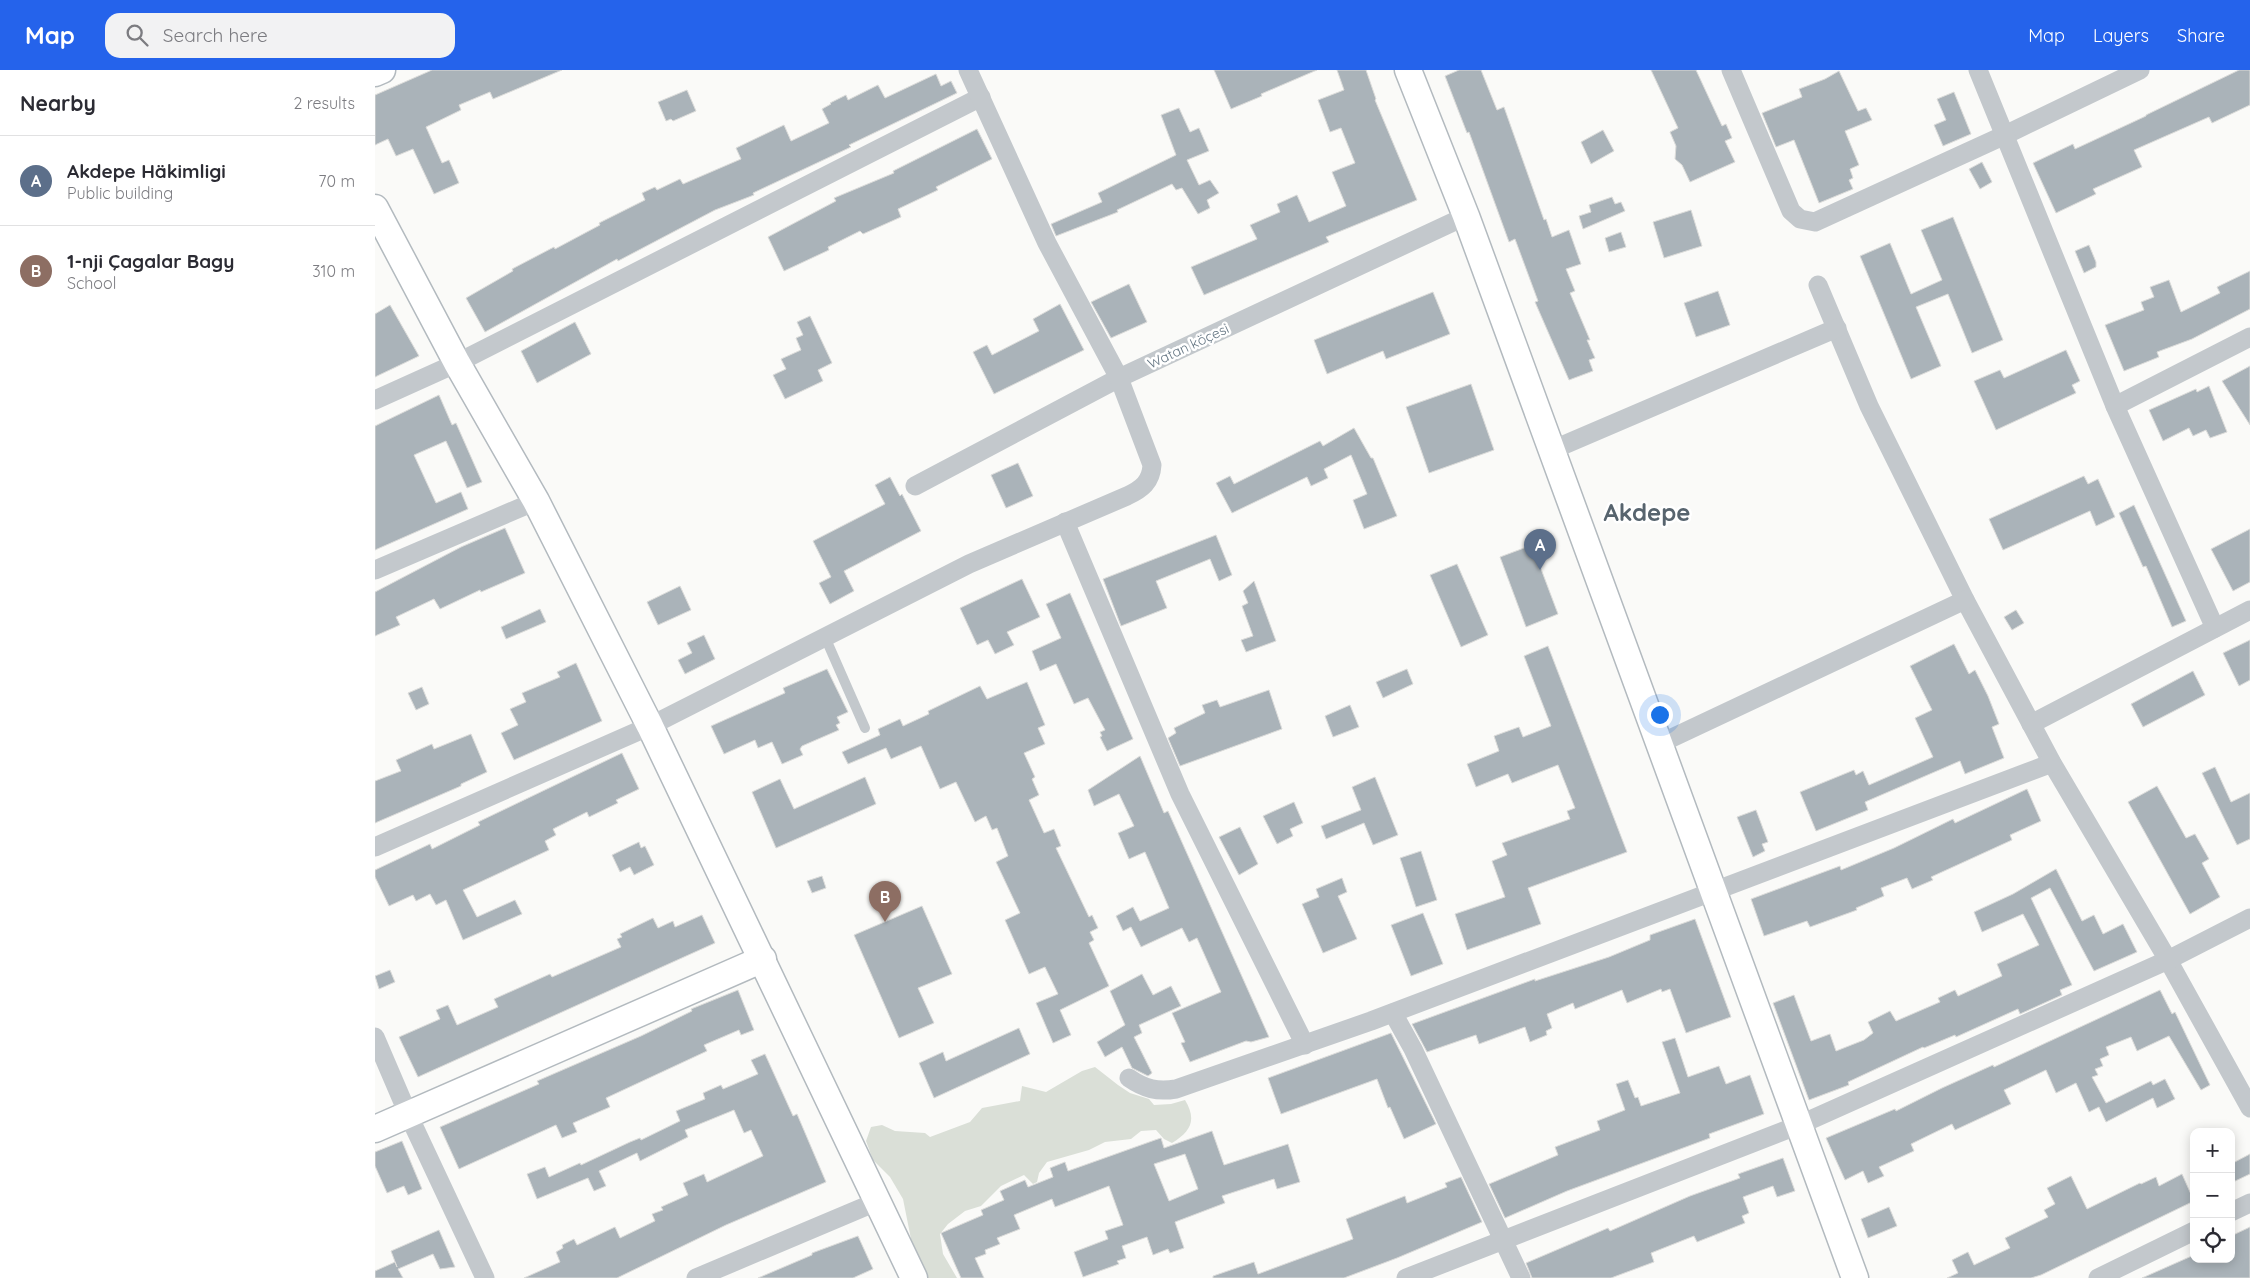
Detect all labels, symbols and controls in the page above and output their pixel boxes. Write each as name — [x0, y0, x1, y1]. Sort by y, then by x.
search box — [105, 13, 455, 58]
text: Map — [25, 20, 75, 50]
icon: search — [123, 21, 151, 49]
text: Search here — [163, 23, 268, 47]
text: Map — [2028, 24, 2065, 47]
text: Layers — [2093, 24, 2149, 47]
text: Share — [2177, 24, 2225, 47]
text: Nearby — [20, 90, 96, 116]
text: 2 results — [293, 93, 355, 113]
text: Akdepe Häkimligi — [67, 159, 226, 183]
text: A — [31, 171, 41, 191]
text: 70 m — [318, 171, 355, 191]
text: Public building — [67, 183, 173, 203]
text: 1-nji Çagalar Bagy — [67, 249, 234, 273]
text: B — [31, 261, 41, 281]
text: 310 m — [312, 261, 355, 281]
text: School — [67, 273, 116, 293]
street label: Watan köçesi — [1144, 319, 1232, 373]
district label: Akdepe — [1604, 497, 1690, 527]
pin: A — [1524, 529, 1556, 570]
your location — [1647, 702, 1673, 728]
pin: B — [869, 881, 901, 922]
map controls — [2190, 1128, 2235, 1263]
button: + — [2190, 1128, 2235, 1173]
button: − — [2190, 1173, 2235, 1218]
button: locate — [2190, 1218, 2235, 1263]

